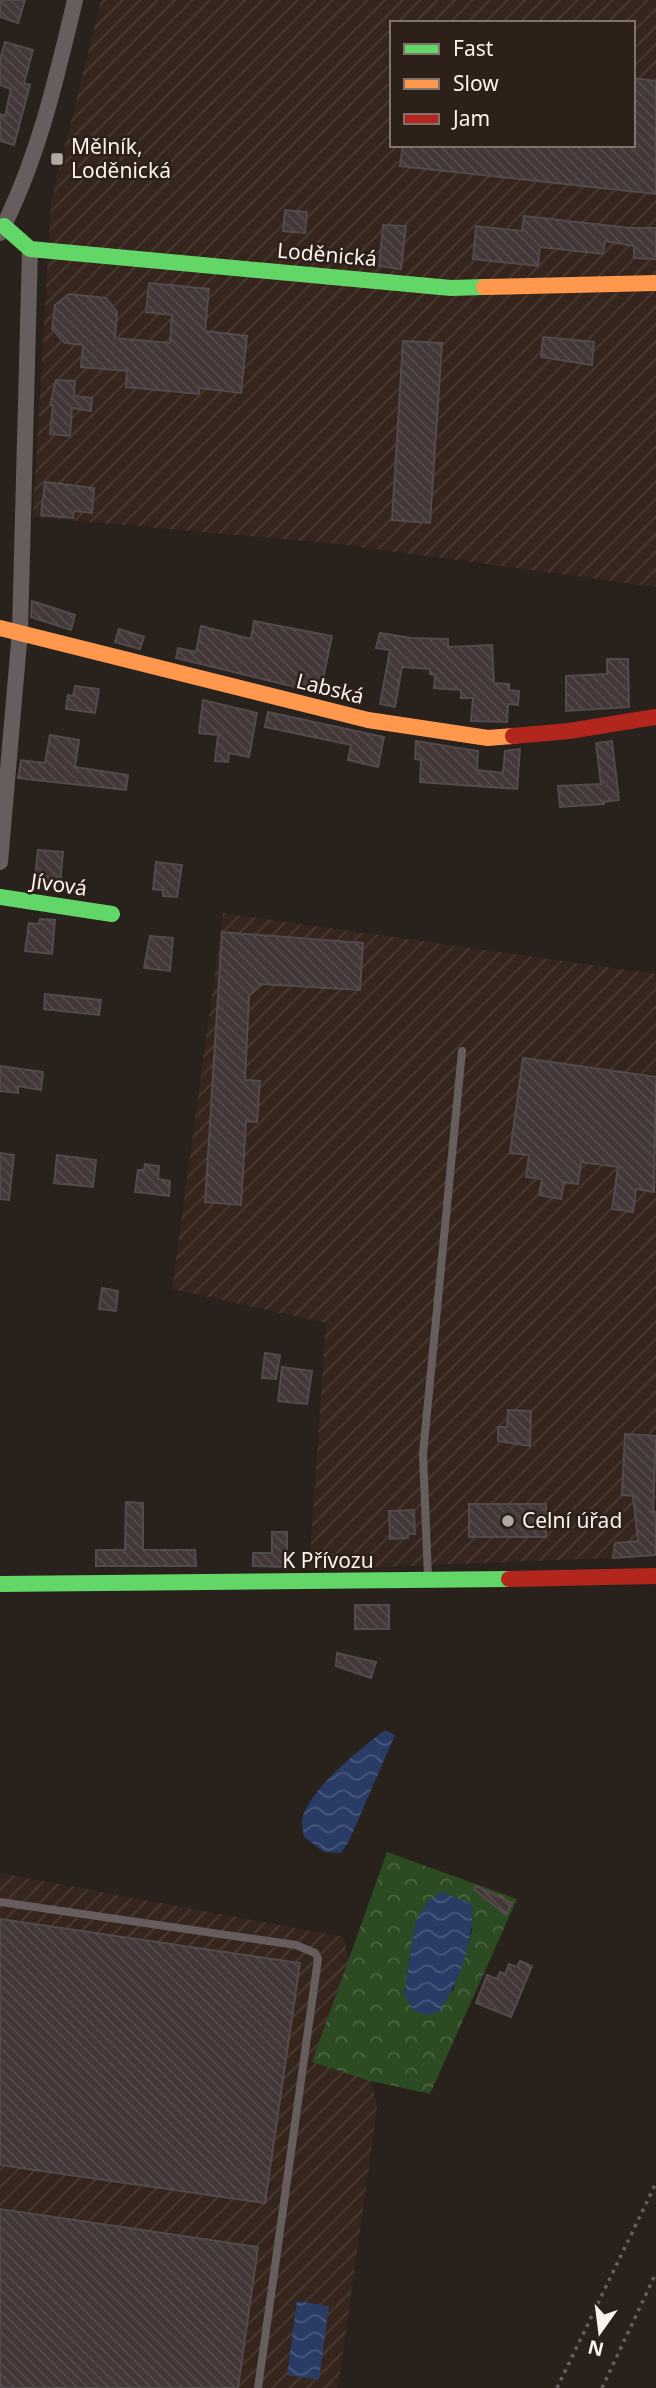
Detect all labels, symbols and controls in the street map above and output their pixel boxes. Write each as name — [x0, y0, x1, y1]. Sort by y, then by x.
legend — [390, 21, 635, 147]
text: Fast — [453, 34, 494, 62]
text: Slow — [453, 69, 499, 97]
text: Jam — [451, 104, 490, 132]
place label: Mělník, Loděnická — [71, 132, 171, 184]
marker: Mělník, Loděnická — [49, 151, 65, 167]
street label: Loděnická — [276, 236, 378, 272]
street label: Labská — [293, 666, 367, 710]
street label: Jívová — [27, 866, 89, 902]
place label: Celní úřad — [522, 1506, 622, 1534]
marker: Celní úřad — [500, 1513, 516, 1529]
street label: K Přívozu — [282, 1546, 374, 1574]
north arrow — [565, 2297, 635, 2367]
text: N — [585, 2334, 607, 2363]

